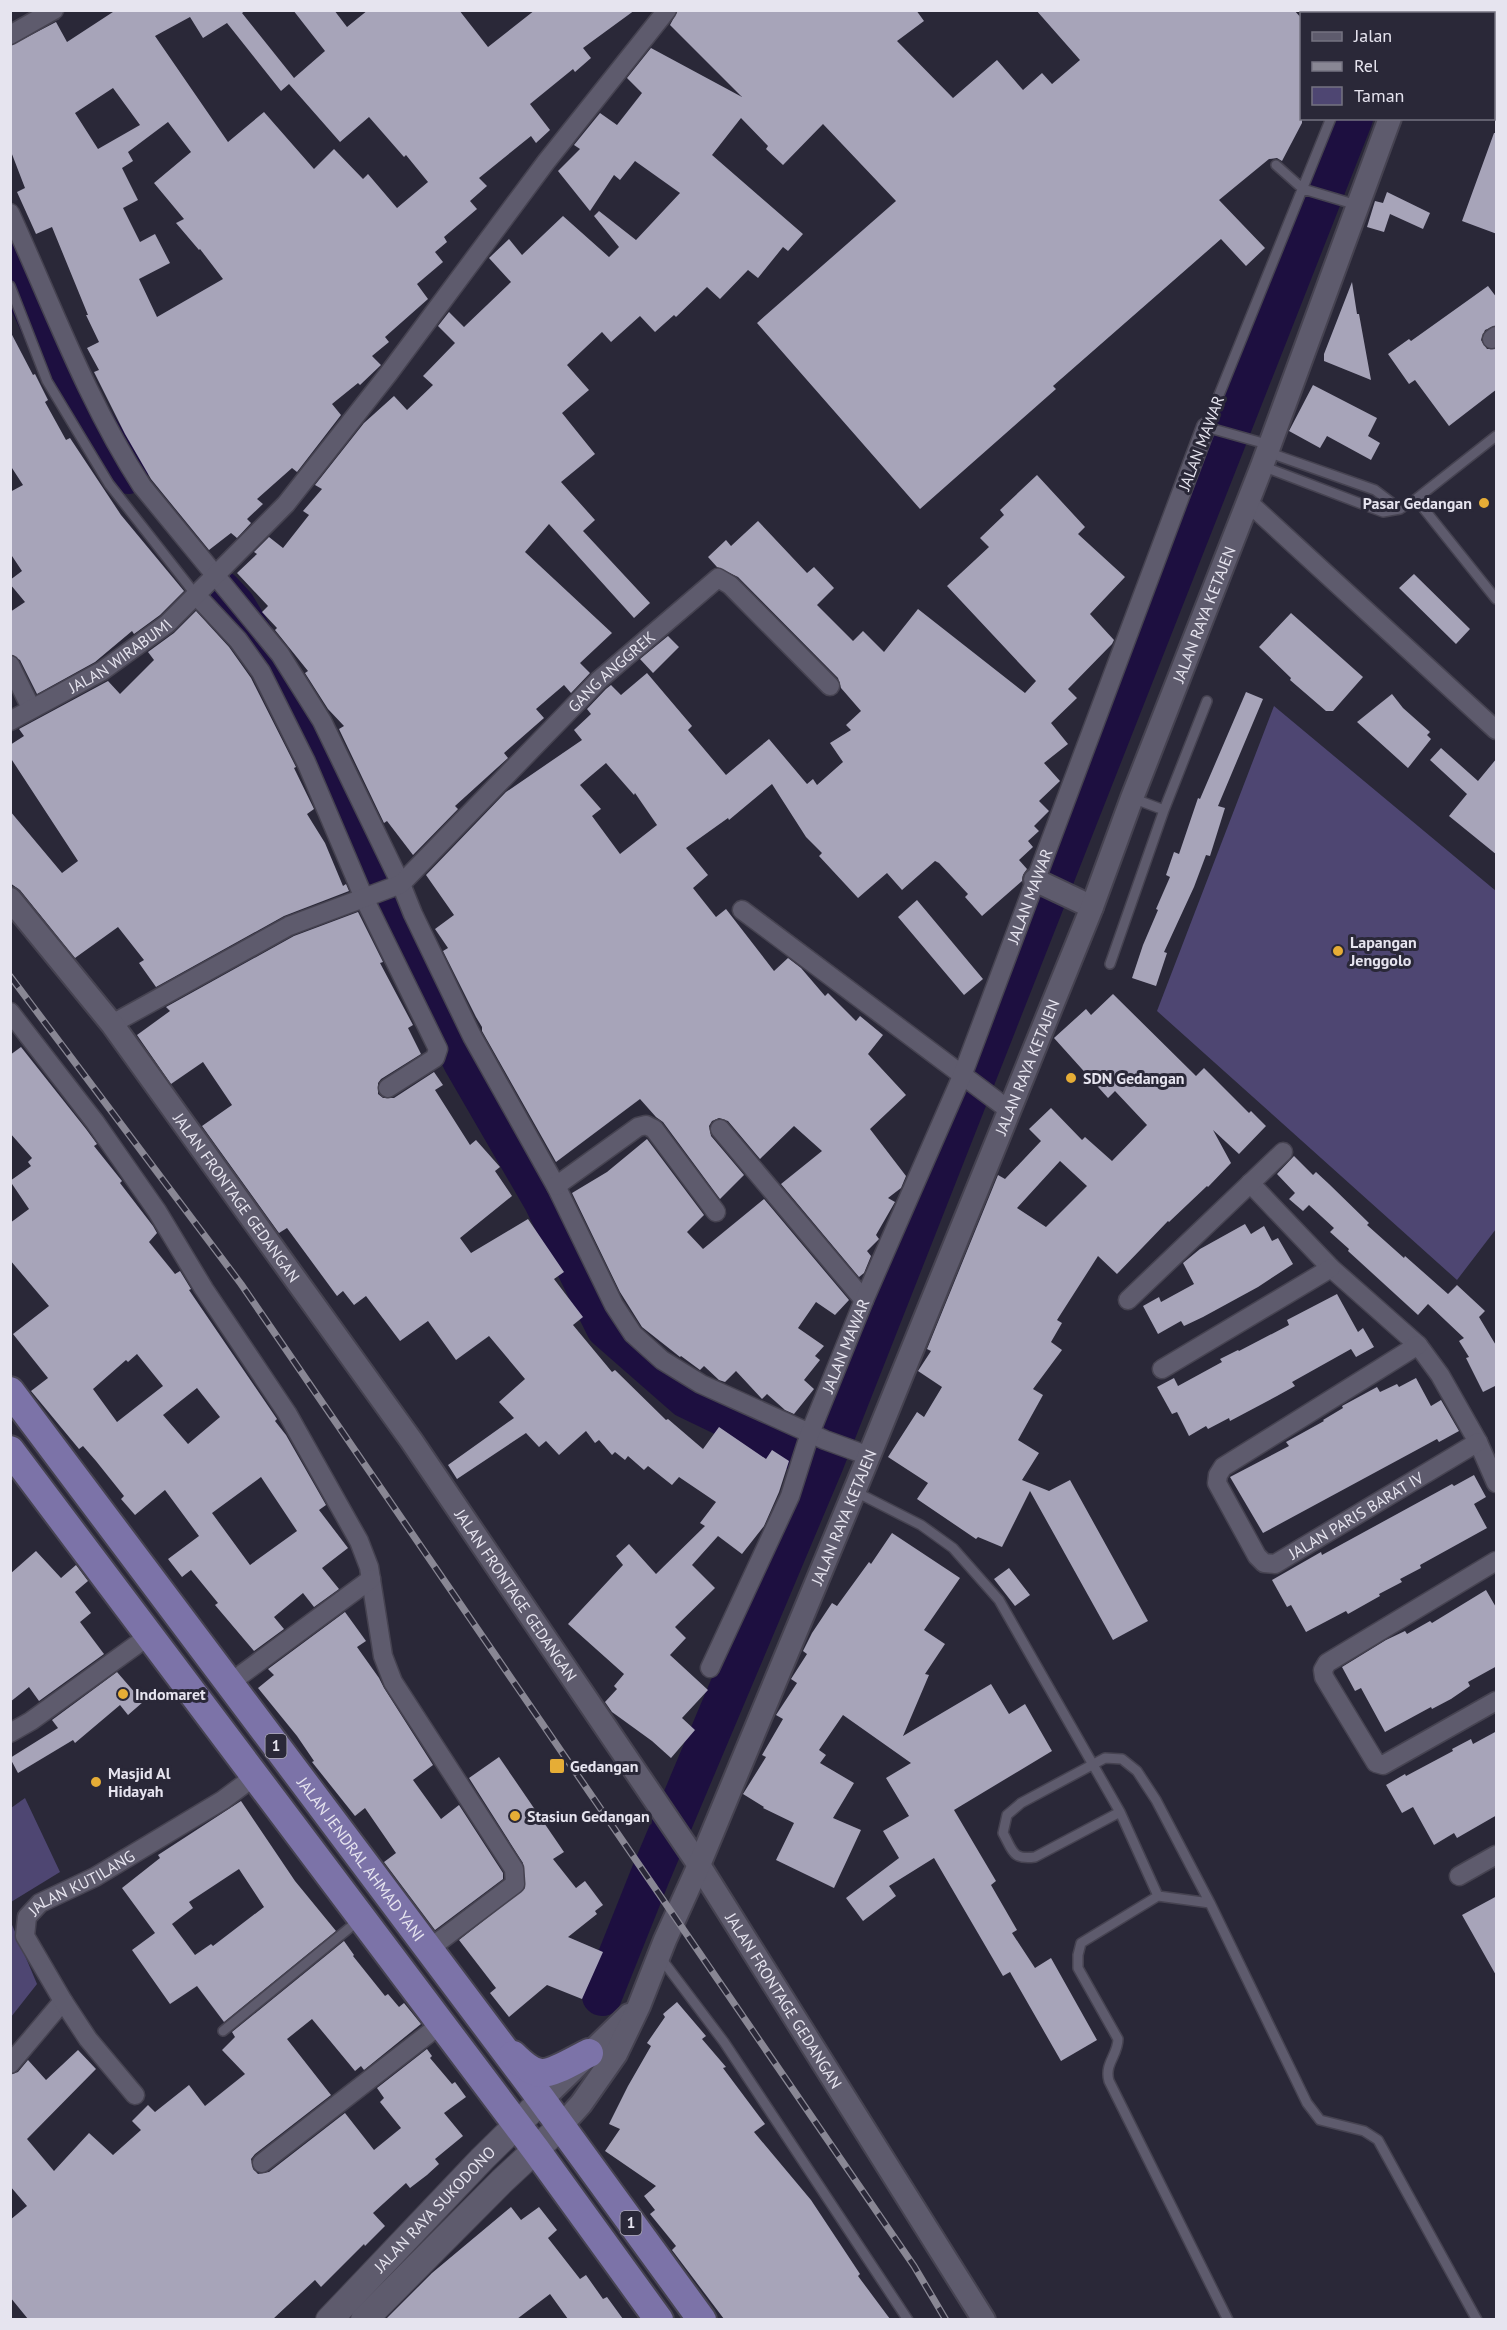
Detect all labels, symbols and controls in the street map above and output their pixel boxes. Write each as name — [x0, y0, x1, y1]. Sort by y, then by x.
legend — [1300, 12, 1495, 120]
text: Jalan — [1353, 24, 1392, 47]
text: Rel — [1354, 54, 1379, 77]
text: Taman — [1354, 84, 1404, 107]
street label: JALAN MAWAR — [1173, 393, 1228, 494]
place label: Pasar Gedangan — [1363, 493, 1472, 513]
marker: Pasar Gedangan — [1477, 496, 1491, 510]
street label: JALAN RAYA KETAJEN — [1168, 543, 1240, 686]
street label: JALAN WIRABUMI — [64, 615, 176, 698]
street label: GANG ANGGREK — [563, 626, 659, 716]
street label: JALAN MAWAR — [1002, 846, 1057, 947]
place label: Lapangan Jenggolo — [1349, 932, 1417, 970]
marker: Lapangan Jenggolo — [1331, 944, 1345, 958]
street label: JALAN RAYA KETAJEN — [990, 996, 1063, 1139]
place label: SDN Gedangan — [1083, 1068, 1185, 1088]
marker: SDN Gedangan — [1064, 1071, 1078, 1085]
street label: JALAN FRONTAGE GEDANGAN — [169, 1108, 304, 1286]
street label: JALAN MAWAR — [817, 1296, 874, 1397]
street label: JALAN RAYA KETAJEN — [806, 1447, 881, 1589]
street label: JALAN PARIS BARAT IV — [1284, 1467, 1428, 1564]
street label: JALAN FRONTAGE GEDANGAN — [450, 1504, 582, 1685]
place label: Indomaret — [135, 1684, 206, 1704]
marker: Indomaret — [116, 1687, 130, 1701]
road number: 1 — [266, 1734, 286, 1758]
place label: Gedangan — [570, 1756, 638, 1776]
marker: Gedangan — [548, 1757, 566, 1775]
place label: Masjid Al Hidayah — [108, 1763, 171, 1801]
street label: JALAN JENDRAL AHMAD YANI — [292, 1772, 429, 1945]
marker: Masjid Al Hidayah — [89, 1775, 103, 1789]
place label: Stasiun Gedangan — [527, 1806, 650, 1826]
marker: Stasiun Gedangan — [508, 1809, 522, 1823]
street label: JALAN KUTILANG — [23, 1845, 138, 1920]
street label: JALAN FRONTAGE GEDANGAN — [721, 1908, 846, 2092]
street label: JALAN RAYA SUKODONO — [369, 2142, 499, 2277]
road number: 1 — [620, 2211, 642, 2235]

